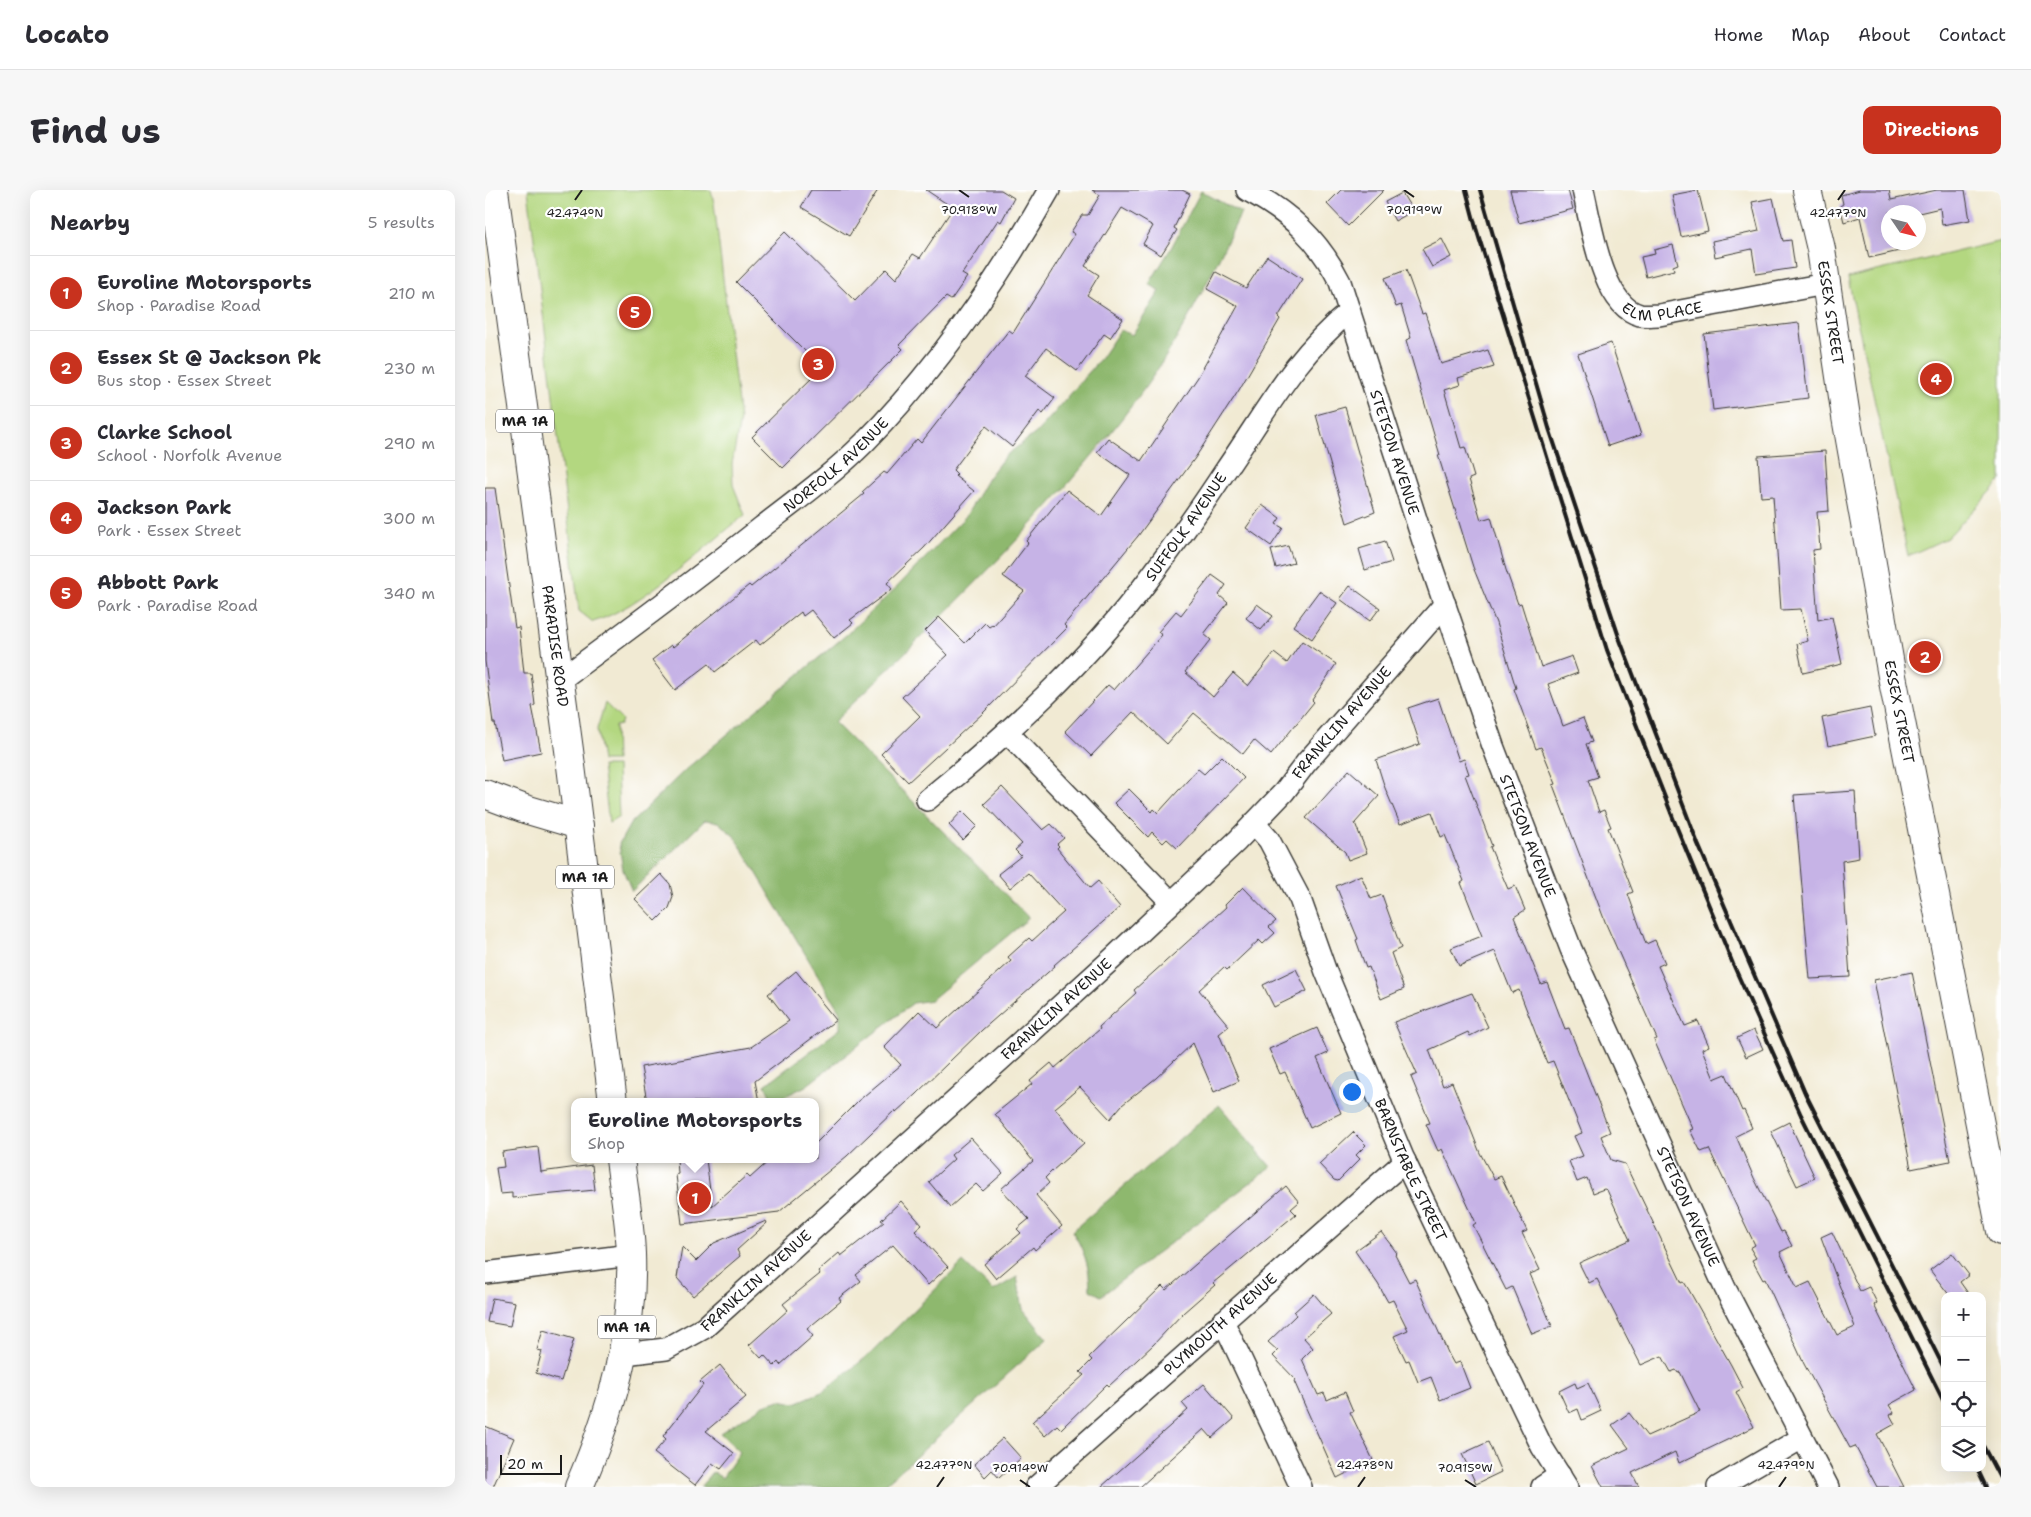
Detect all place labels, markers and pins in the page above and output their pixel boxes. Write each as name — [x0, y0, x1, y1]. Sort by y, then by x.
pin: 5 — [619, 293, 651, 331]
pin: 3 — [802, 345, 834, 383]
pin: 4 — [1920, 360, 1952, 398]
pin: 2 — [1909, 638, 1941, 676]
pin: 1 — [679, 1179, 711, 1217]

